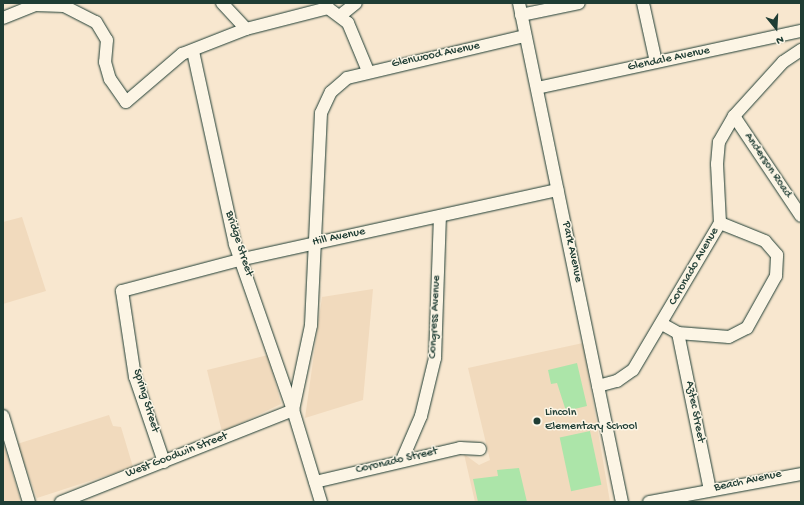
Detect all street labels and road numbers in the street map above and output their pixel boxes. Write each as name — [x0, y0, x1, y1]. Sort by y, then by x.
street label: Glenwood Avenue — [391, 40, 481, 72]
street label: Glendale Avenue — [627, 44, 711, 76]
street label: Anderson Road — [740, 131, 794, 201]
street label: Bridge Street — [221, 209, 255, 279]
street label: Park Avenue — [558, 220, 584, 284]
street label: Hill Avenue — [311, 225, 367, 251]
street label: Coronado Avenue — [667, 225, 723, 309]
street label: Congress Avenue — [427, 275, 445, 359]
street label: Spring Street — [129, 367, 161, 435]
street label: Aztec Street — [681, 380, 707, 444]
street label: West Goodwin Street — [124, 430, 230, 482]
street label: Coronado Street — [355, 446, 439, 478]
street label: Beach Avenue — [713, 468, 783, 496]

